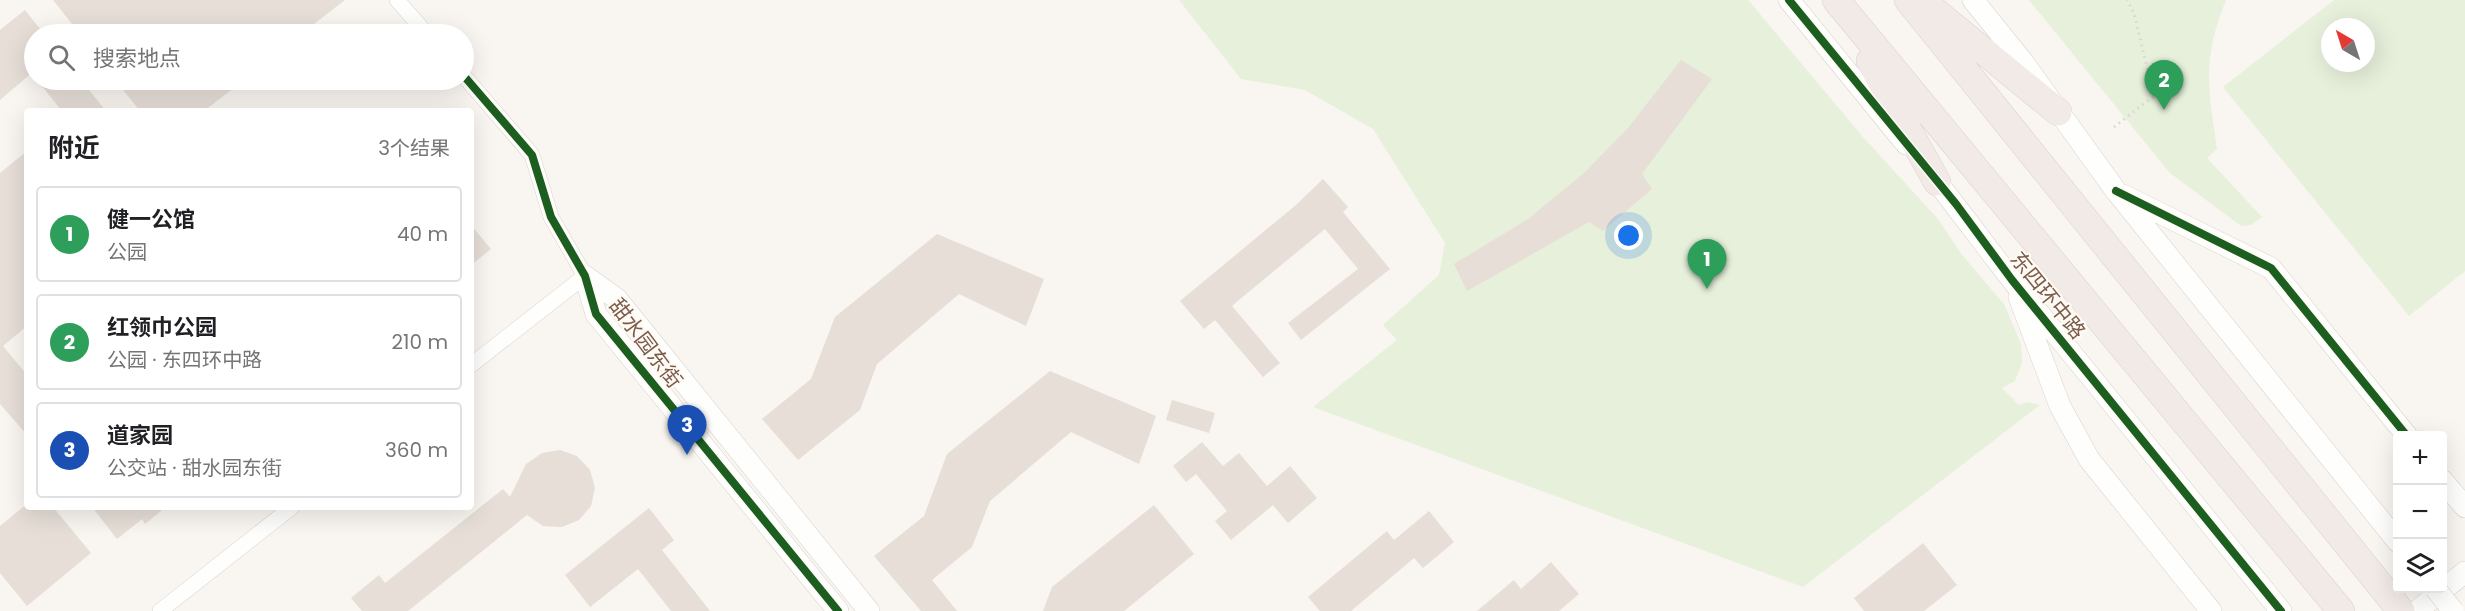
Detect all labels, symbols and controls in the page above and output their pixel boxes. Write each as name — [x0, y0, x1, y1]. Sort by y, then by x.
north arrow — [2321, 18, 2375, 72]
search box — [24, 24, 474, 90]
icon: search — [45, 41, 78, 74]
text: 搜索地点 — [93, 43, 181, 74]
pin: 2 — [2144, 60, 2184, 110]
text: 附近 — [48, 130, 100, 166]
text: 3个结果 — [378, 134, 450, 162]
text: 健一公馆 — [107, 204, 195, 235]
text: 1 — [66, 220, 73, 248]
text: 40 m — [397, 220, 448, 248]
your location — [1614, 221, 1643, 250]
text: 公园 — [107, 238, 147, 266]
pin: 1 — [1688, 240, 1726, 289]
street label: 东四环中路 — [2004, 245, 2092, 345]
street label: 甜水园东街 — [603, 292, 689, 394]
text: 红领巾公园 — [107, 312, 217, 343]
text: 2 — [64, 328, 75, 356]
text: 210 m — [392, 328, 448, 356]
text: 公园 · 东四环中路 — [107, 346, 262, 374]
pin: 3 — [668, 406, 706, 455]
text: 道家园 — [107, 420, 173, 451]
map controls — [2393, 431, 2447, 593]
button: + — [2393, 431, 2447, 485]
text: 3 — [63, 436, 76, 464]
text: 360 m — [385, 436, 448, 464]
text: 公交站 · 甜水园东街 — [107, 454, 282, 482]
button: − — [2393, 485, 2447, 539]
button: layers — [2393, 539, 2447, 593]

